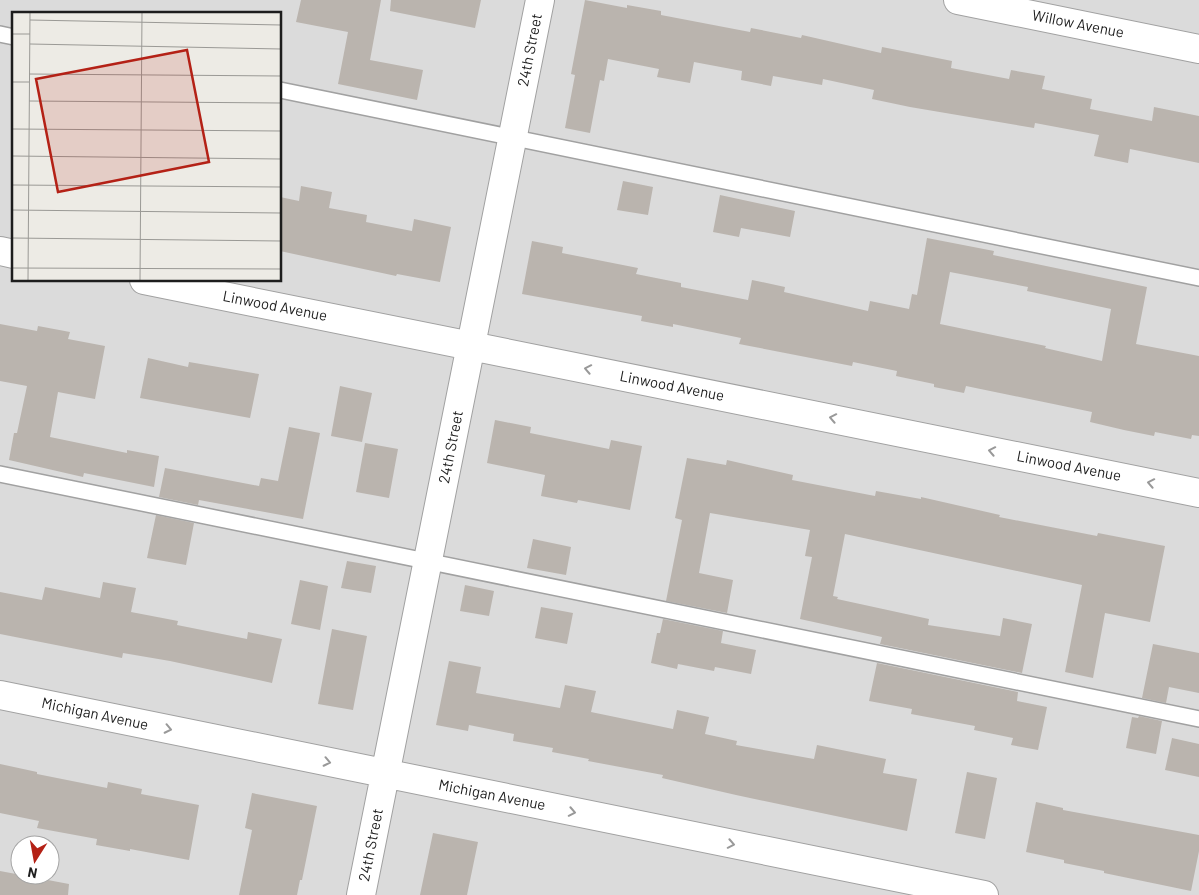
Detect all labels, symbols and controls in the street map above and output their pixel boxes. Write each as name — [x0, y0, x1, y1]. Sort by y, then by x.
street label: Willow Avenue — [1031, 5, 1126, 41]
inset map — [12, 12, 281, 281]
street label: 24th Street — [513, 12, 545, 88]
street label: Linwood Avenue — [221, 286, 329, 324]
one-way arrow — [583, 364, 592, 374]
street label: Linwood Avenue — [618, 366, 726, 404]
street label: 24th Street — [434, 409, 466, 485]
one-way arrow — [828, 414, 837, 424]
one-way arrow — [988, 446, 996, 457]
street label: Linwood Avenue — [1015, 446, 1123, 484]
one-way arrow — [1147, 478, 1156, 489]
street label: Michigan Avenue — [40, 693, 150, 733]
one-way arrow — [163, 723, 172, 734]
one-way arrow — [323, 756, 331, 767]
street label: Michigan Avenue — [437, 775, 547, 813]
one-way arrow — [568, 806, 576, 816]
street label: 24th Street — [354, 807, 386, 883]
north arrow — [10, 835, 60, 885]
one-way arrow — [727, 838, 736, 849]
text: N — [26, 864, 39, 882]

